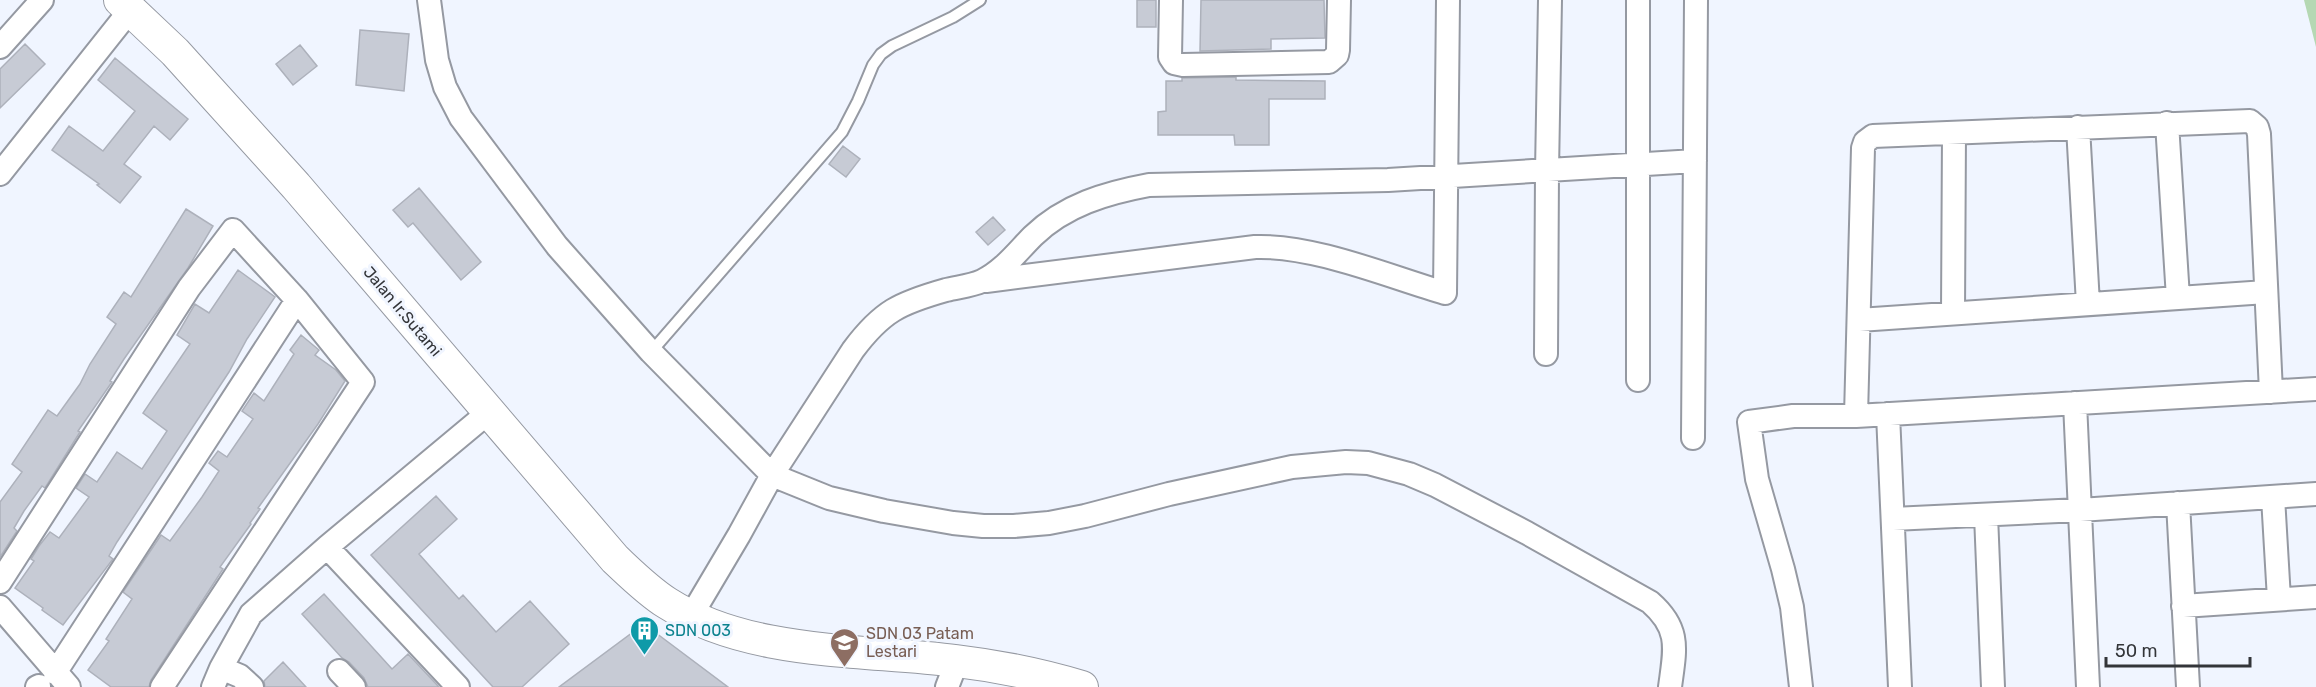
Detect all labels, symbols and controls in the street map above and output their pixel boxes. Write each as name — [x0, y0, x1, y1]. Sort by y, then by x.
street label: Jalan Ir.Sutami — [359, 262, 446, 360]
building icon: SDN 003 — [628, 614, 660, 656]
place label: SDN 003 — [665, 621, 731, 640]
place label: SDN 03 Patam Lestari — [866, 624, 974, 661]
school or university icon: SDN 03 Patam Lestari — [829, 626, 861, 668]
scale bar — [2106, 630, 2250, 668]
text: 50 m — [2115, 640, 2158, 662]

